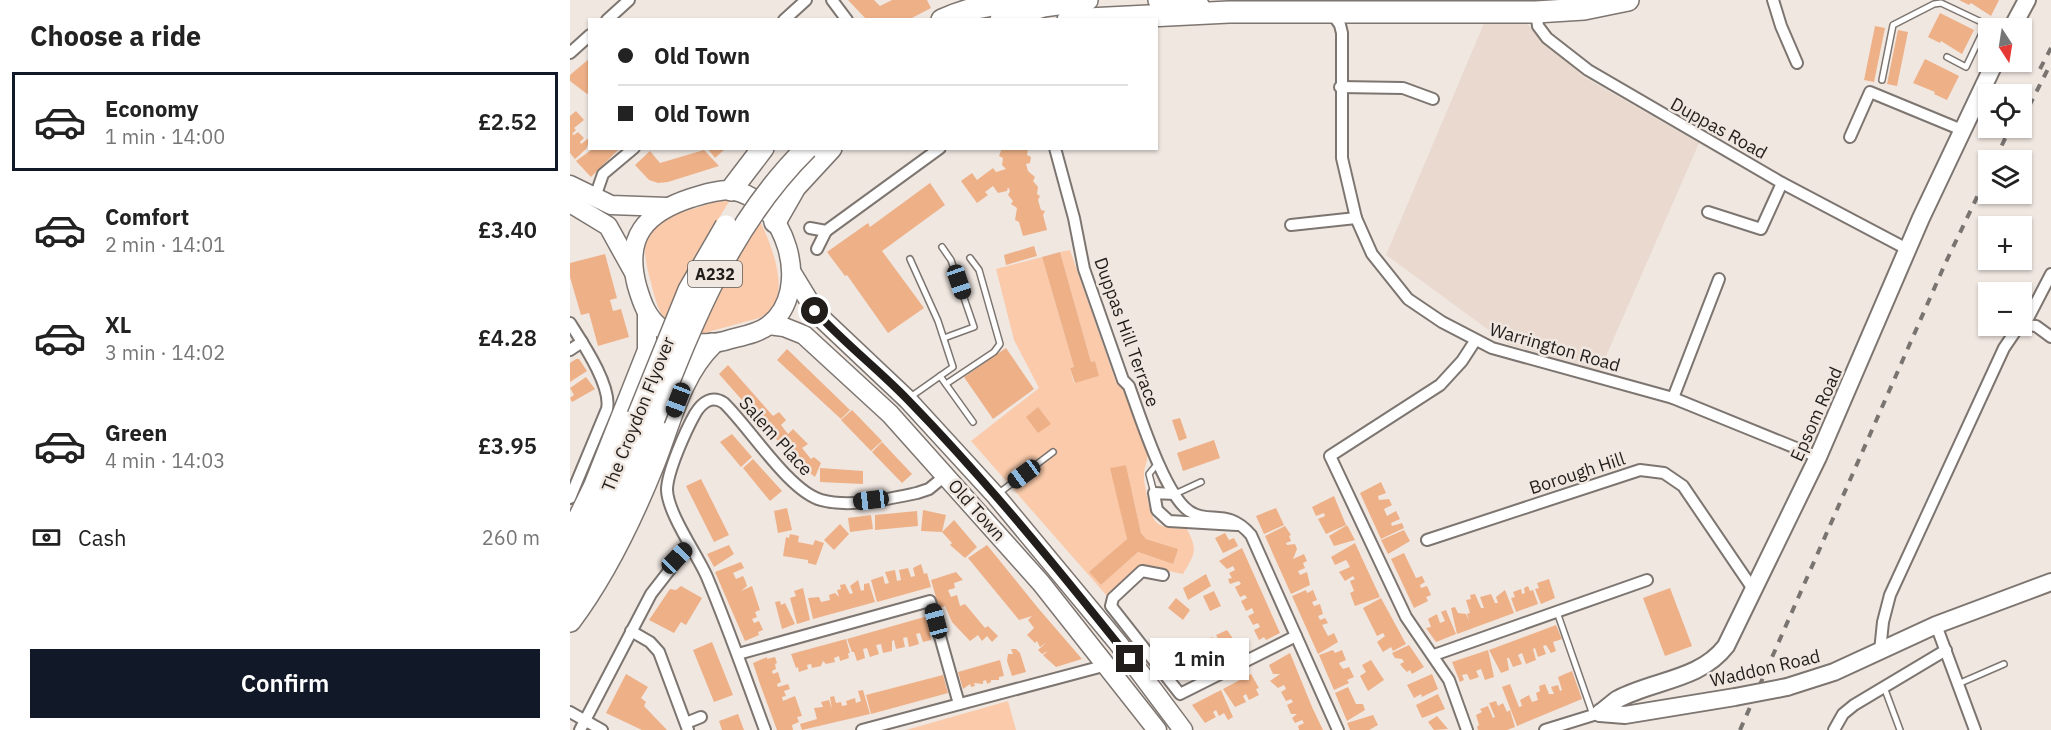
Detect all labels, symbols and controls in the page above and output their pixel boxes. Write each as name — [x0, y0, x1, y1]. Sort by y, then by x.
text: Choose a ride — [30, 18, 201, 53]
north arrow — [1978, 18, 2032, 72]
map controls — [1978, 18, 2032, 336]
text: Old Town — [654, 41, 750, 70]
button: locate — [1978, 84, 2032, 138]
street label: Duppas Road — [1667, 92, 1771, 164]
text: Economy — [105, 94, 199, 123]
icon: car — [33, 95, 87, 149]
text: Old Town — [654, 99, 750, 128]
text: £2.52 — [478, 107, 537, 136]
text: 1 min · 14:00 — [105, 123, 225, 150]
button: layers — [1978, 150, 2032, 204]
text: Comfort — [105, 202, 189, 231]
icon: car — [33, 203, 87, 257]
text: £3.40 — [478, 215, 537, 244]
button: + — [1978, 216, 2032, 270]
text: 2 min · 14:01 — [105, 231, 225, 258]
street label: Duppas Hill Terrace — [1089, 254, 1165, 410]
road number: A232 — [688, 261, 742, 287]
car — [945, 262, 973, 302]
button: − — [1978, 282, 2032, 336]
route start — [801, 297, 828, 324]
text: XL — [105, 310, 131, 339]
icon: car — [33, 311, 87, 365]
street label: Warrington Road — [1487, 317, 1623, 377]
text: £4.28 — [478, 323, 537, 352]
street label: The Croydon Flyover — [596, 333, 680, 495]
text: 3 min · 14:02 — [105, 339, 225, 366]
street label: Epsom Road — [1785, 363, 1847, 465]
car — [663, 380, 693, 420]
street label: Salem Place — [734, 391, 818, 481]
text: Green — [105, 418, 167, 447]
icon: car — [33, 419, 87, 473]
text: £3.95 — [478, 431, 537, 460]
text: 4 min · 14:03 — [105, 447, 225, 474]
street label: Borough Hill — [1526, 447, 1628, 499]
car — [1004, 456, 1044, 492]
street label: Old Town — [943, 474, 1011, 546]
car — [852, 489, 890, 511]
icon: cash — [30, 521, 63, 554]
text: Cash — [78, 523, 127, 552]
text: 260 m — [482, 524, 540, 551]
car — [658, 539, 696, 577]
car — [923, 601, 949, 641]
callout: 1 min — [1151, 638, 1250, 680]
street label: Waddon Road — [1708, 644, 1822, 692]
route end — [1116, 645, 1143, 672]
text: 1 min — [1174, 645, 1225, 672]
button: Confirm — [30, 649, 540, 718]

